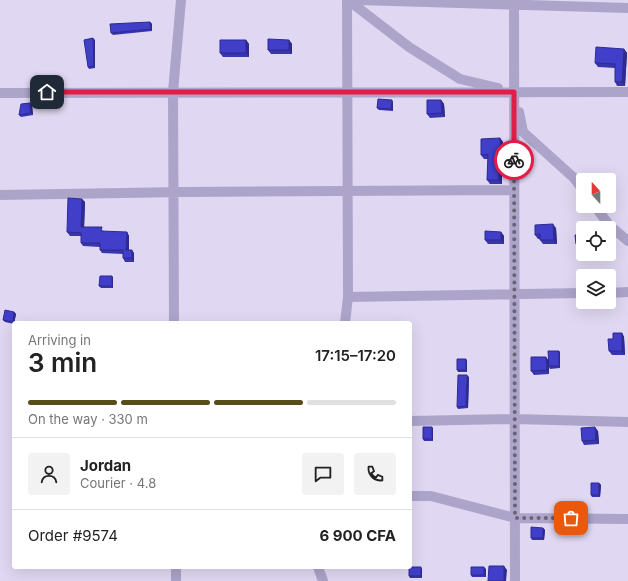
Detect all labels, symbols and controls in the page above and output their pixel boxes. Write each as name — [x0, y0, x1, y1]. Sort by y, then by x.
pin — [30, 75, 64, 109]
icon: home — [36, 81, 58, 103]
courier — [494, 140, 534, 180]
icon: bike — [503, 149, 525, 171]
north arrow — [576, 173, 616, 213]
map controls — [576, 173, 616, 309]
button: locate — [576, 221, 616, 261]
button: layers — [576, 269, 616, 309]
text: Arriving in — [28, 332, 91, 348]
text: 17:15–17:20 — [315, 346, 396, 365]
text: 3 min — [28, 347, 97, 378]
text: On the way · 330 m — [28, 411, 148, 427]
button: person — [28, 453, 70, 495]
button: chat — [302, 453, 344, 495]
button: phone — [354, 453, 396, 495]
text: Jordan — [80, 456, 131, 475]
text: Courier · 4.8 — [80, 475, 156, 491]
pin — [554, 501, 588, 535]
icon: bag — [560, 507, 582, 529]
text: Order #9574 — [28, 526, 118, 545]
text: 6 900 CFA — [319, 526, 396, 545]

